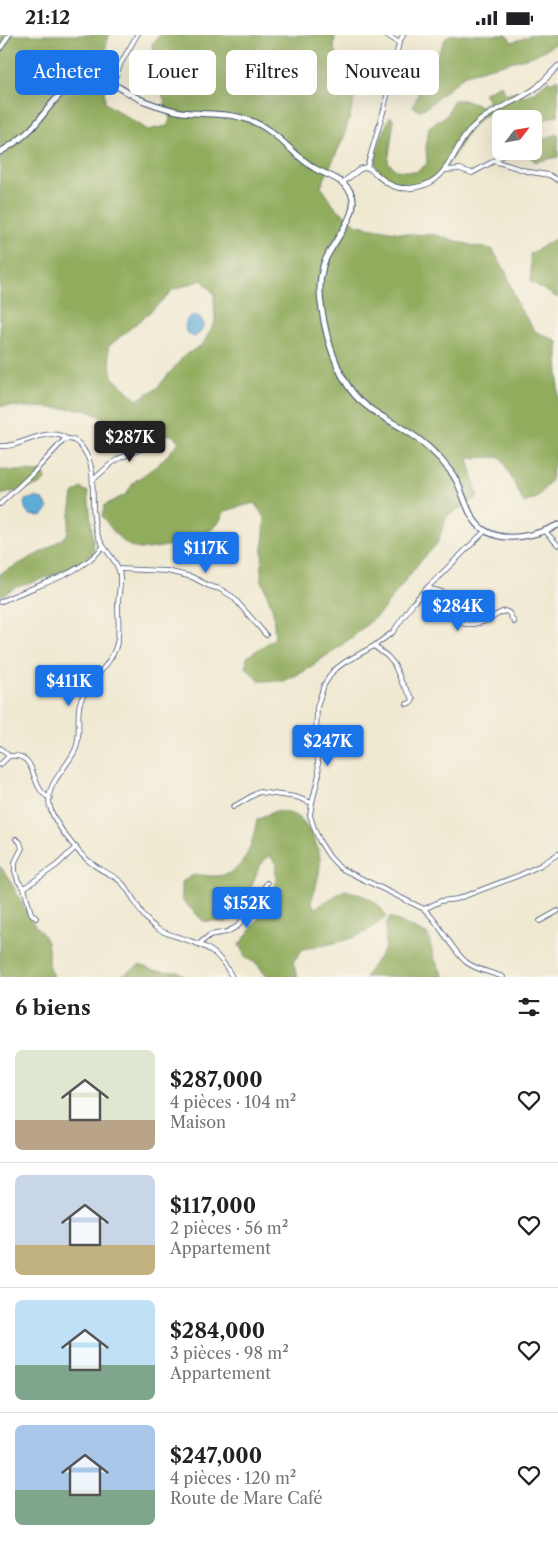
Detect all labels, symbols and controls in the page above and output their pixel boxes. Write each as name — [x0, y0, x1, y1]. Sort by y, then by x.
text: 21:12 — [25, 6, 70, 29]
chip: Acheter — [15, 50, 119, 95]
chip: Louer — [129, 50, 216, 95]
chip: Filtres — [226, 50, 317, 95]
chip: Nouveau — [327, 50, 439, 95]
north arrow — [492, 110, 542, 160]
map controls — [492, 110, 542, 160]
pin: $287K — [95, 421, 165, 463]
text: $287K — [105, 427, 155, 447]
pin: $117K — [171, 531, 241, 574]
text: $117K — [184, 538, 228, 558]
pin: $284K — [423, 589, 493, 632]
text: $284K — [433, 596, 483, 616]
pin: $411K — [34, 665, 104, 707]
text: $411K — [46, 671, 92, 691]
pin: $247K — [293, 725, 363, 767]
text: $247K — [304, 731, 353, 751]
pin: $152K — [212, 887, 282, 929]
text: $152K — [223, 893, 271, 913]
icon: filters — [515, 993, 543, 1021]
text: 6 biens — [15, 995, 91, 1020]
text: $287,000 — [170, 1067, 263, 1092]
icon: home — [55, 1070, 115, 1130]
icon: heart — [515, 1086, 543, 1114]
text: 4 pièces · 104 m² — [170, 1092, 296, 1112]
text: Maison — [170, 1112, 226, 1132]
text: $117,000 — [170, 1193, 256, 1218]
icon: home — [55, 1195, 115, 1255]
icon: heart — [515, 1211, 543, 1239]
text: 2 pièces · 56 m² — [170, 1218, 288, 1238]
text: Appartement — [170, 1238, 271, 1258]
text: $284,000 — [170, 1318, 265, 1343]
icon: home — [55, 1320, 115, 1380]
icon: heart — [515, 1336, 543, 1364]
text: 3 pièces · 98 m² — [170, 1343, 289, 1363]
text: Appartement — [170, 1363, 271, 1383]
text: $247,000 — [170, 1443, 262, 1468]
icon: home — [55, 1445, 115, 1505]
icon: heart — [515, 1461, 543, 1489]
text: 4 pièces · 120 m² — [170, 1468, 296, 1488]
text: Route de Mare Café — [170, 1488, 323, 1508]

